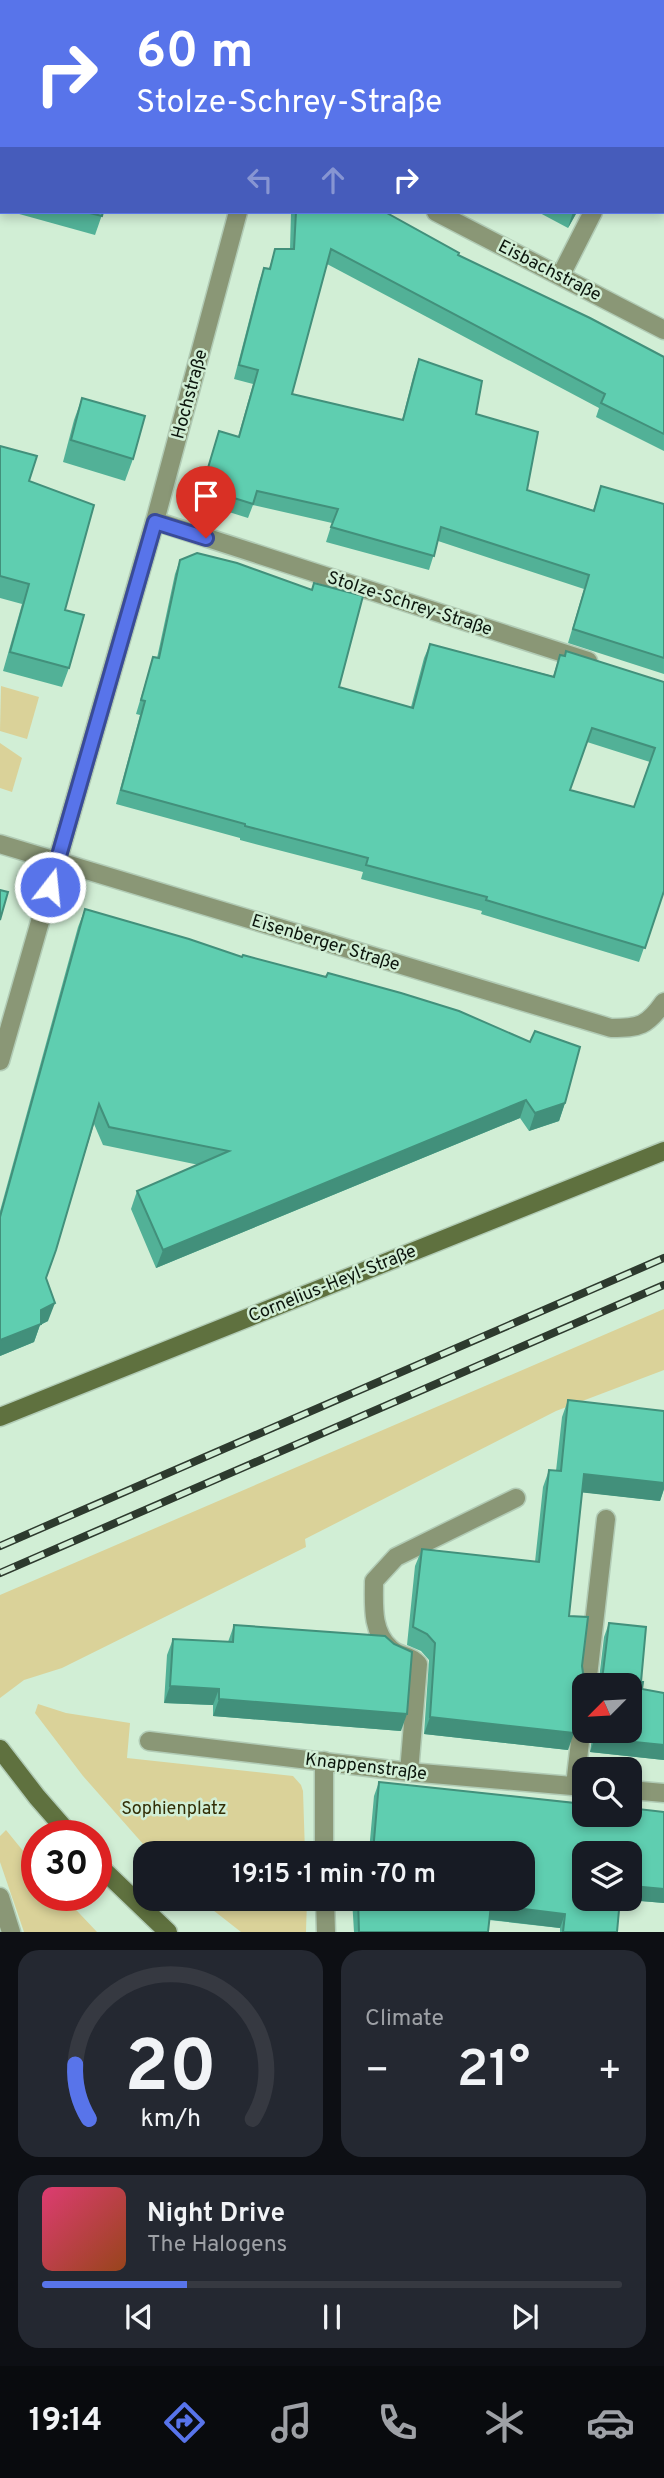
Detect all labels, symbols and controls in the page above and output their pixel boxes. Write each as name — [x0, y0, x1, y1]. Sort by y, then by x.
text: 60 m — [136, 23, 254, 85]
icon: right — [21, 28, 112, 119]
text: Stolze-Schrey-Straße — [136, 84, 442, 124]
icon: left — [241, 161, 279, 199]
icon: ahead — [314, 161, 352, 199]
icon: right — [387, 161, 425, 199]
street label: Eisbachstraße — [494, 235, 605, 307]
street label: Hochstraße — [167, 347, 213, 442]
pin — [176, 466, 236, 538]
icon: arrive — [187, 477, 225, 515]
street label: Stolze-Schrey-Straße — [324, 567, 495, 642]
position arrow — [13, 850, 87, 924]
street label: Eisenberger Straße — [249, 910, 403, 977]
street label: Cornelius-Heyl-Straße — [245, 1240, 420, 1329]
north arrow — [572, 1673, 642, 1743]
map controls — [572, 1673, 642, 1911]
street label: Knappenstraße — [304, 1749, 428, 1786]
button: search — [572, 1757, 642, 1827]
park label: Sophienplatz — [121, 1798, 227, 1821]
speed limit sign: 30 — [21, 1820, 112, 1911]
button: layers — [572, 1841, 642, 1911]
text: 19:15 · 1 min · 70 m — [232, 1859, 436, 1892]
text: Climate — [365, 2005, 444, 2034]
text: 20 — [124, 2026, 217, 2118]
text: 21° — [457, 2039, 530, 2105]
text: − — [365, 2048, 390, 2097]
text: + — [597, 2048, 622, 2097]
text: km/h — [140, 2104, 201, 2136]
text: Night Drive — [147, 2198, 285, 2231]
text: The Halogens — [147, 2231, 287, 2260]
icon: previous — [120, 2298, 158, 2336]
icon: pause — [313, 2298, 351, 2336]
icon: next — [506, 2298, 544, 2336]
icon: directions — [160, 2398, 209, 2447]
icon: music — [267, 2398, 316, 2447]
icon: phone — [373, 2398, 422, 2447]
icon: climate — [480, 2398, 529, 2447]
icon: car — [586, 2398, 635, 2447]
text: 19:14 — [29, 2402, 102, 2442]

